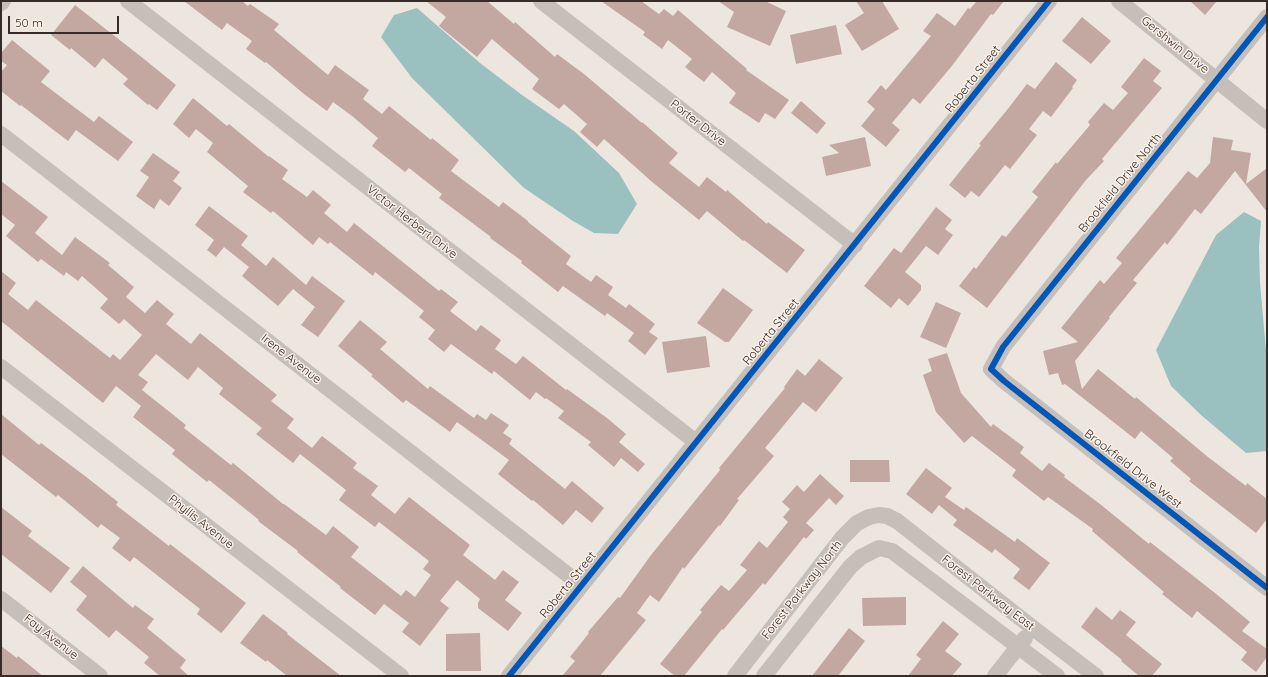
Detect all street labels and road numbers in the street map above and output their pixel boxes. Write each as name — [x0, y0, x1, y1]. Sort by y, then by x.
street label: Gershwin Drive — [1138, 13, 1212, 77]
street label: Roberta Street — [942, 43, 1004, 115]
street label: Porter Drive — [667, 97, 729, 149]
street label: Brookfield Drive North — [1076, 130, 1164, 236]
street label: Victor Herbert Drive — [364, 182, 460, 262]
street label: Roberta Street — [740, 296, 802, 368]
street label: Irene Avenue — [258, 331, 324, 387]
street label: Brookfield Drive West — [1081, 426, 1185, 512]
street label: Phyllis Avenue — [166, 492, 236, 552]
street label: Forest Parkway North — [759, 538, 845, 642]
street label: Roberta Street — [537, 549, 599, 621]
street label: Forest Parkway East — [939, 552, 1037, 634]
street label: Fay Avenue — [21, 611, 81, 663]

